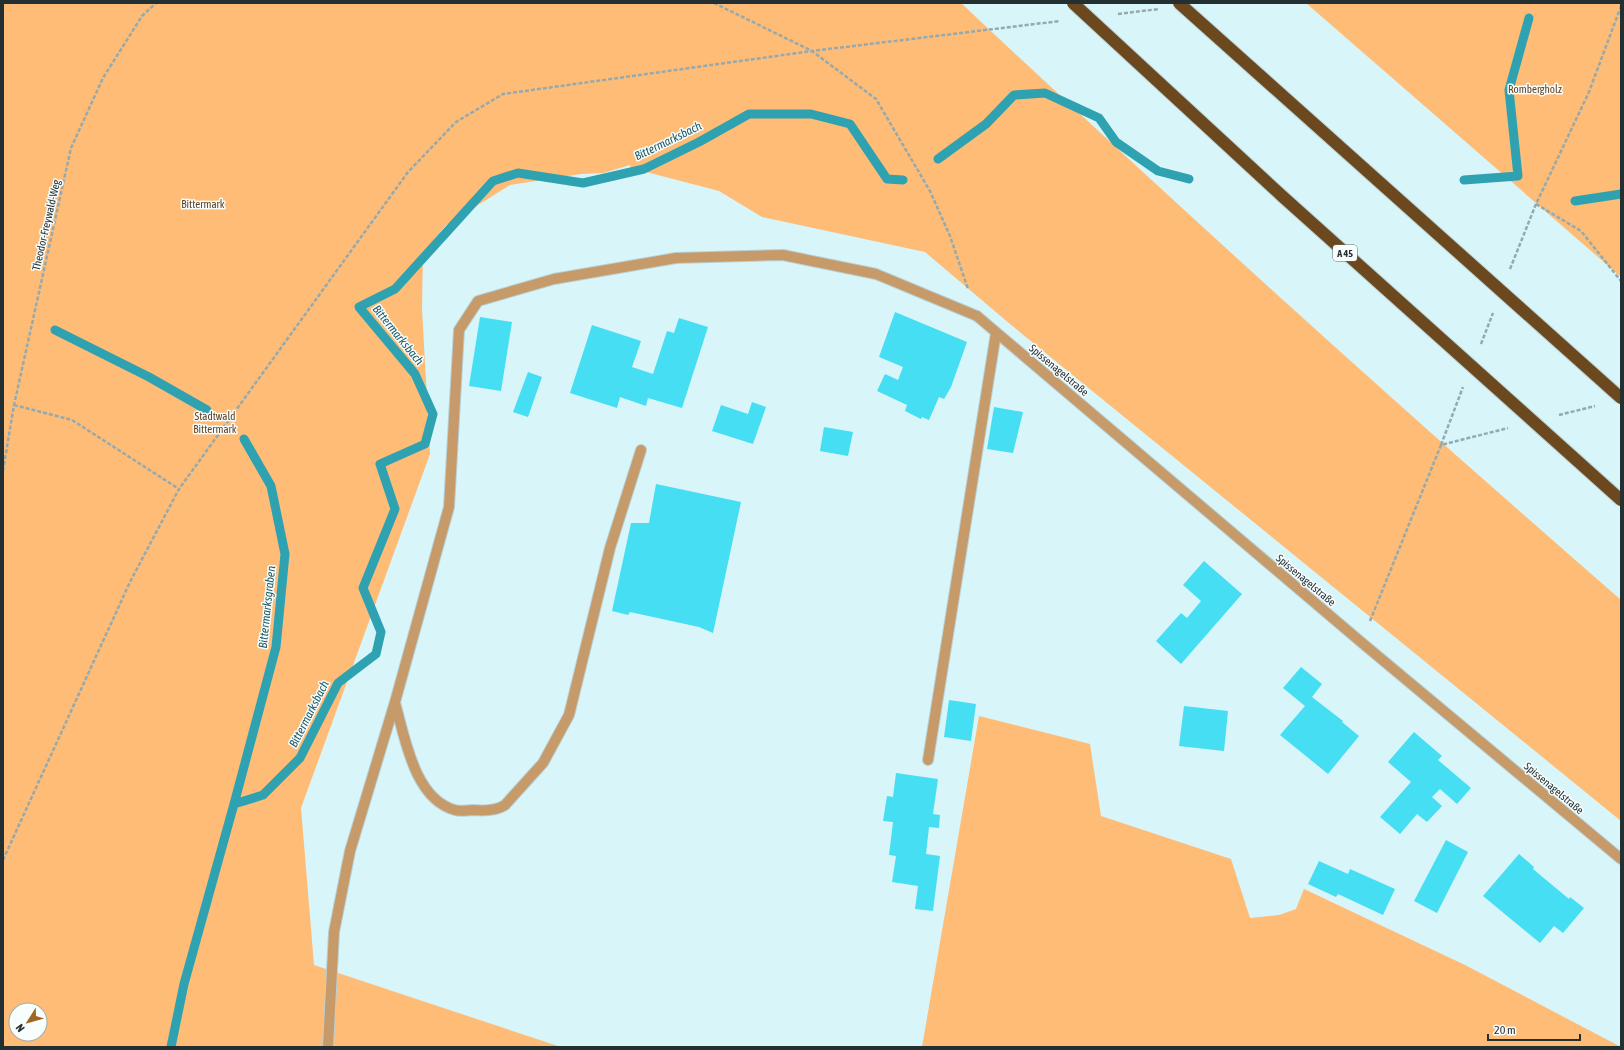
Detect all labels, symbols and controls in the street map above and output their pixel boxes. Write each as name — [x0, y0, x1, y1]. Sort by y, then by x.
park label: Rombergholz — [1508, 83, 1562, 95]
water label: Bittermarksbach — [632, 119, 704, 163]
street label: Theodor-Freywald-Weg — [30, 178, 62, 272]
park label: Bittermark — [181, 198, 225, 210]
road number: A 45 — [1333, 245, 1357, 261]
water label: Bittermarksbach — [370, 302, 427, 368]
street label: Spissenagelstraße — [1027, 342, 1091, 398]
park label: Stadtwald Bittermark — [193, 410, 237, 435]
street label: Spissenagelstraße — [1274, 552, 1338, 608]
water label: Bittermarksgraben — [256, 565, 278, 649]
water label: Bittermarksbach — [286, 678, 332, 750]
street label: Spissenagelstraße — [1522, 760, 1586, 816]
north arrow — [8, 1002, 48, 1042]
scale bar — [1488, 1016, 1580, 1042]
text: N — [13, 1022, 27, 1034]
text: 20 m — [1494, 1023, 1516, 1037]

